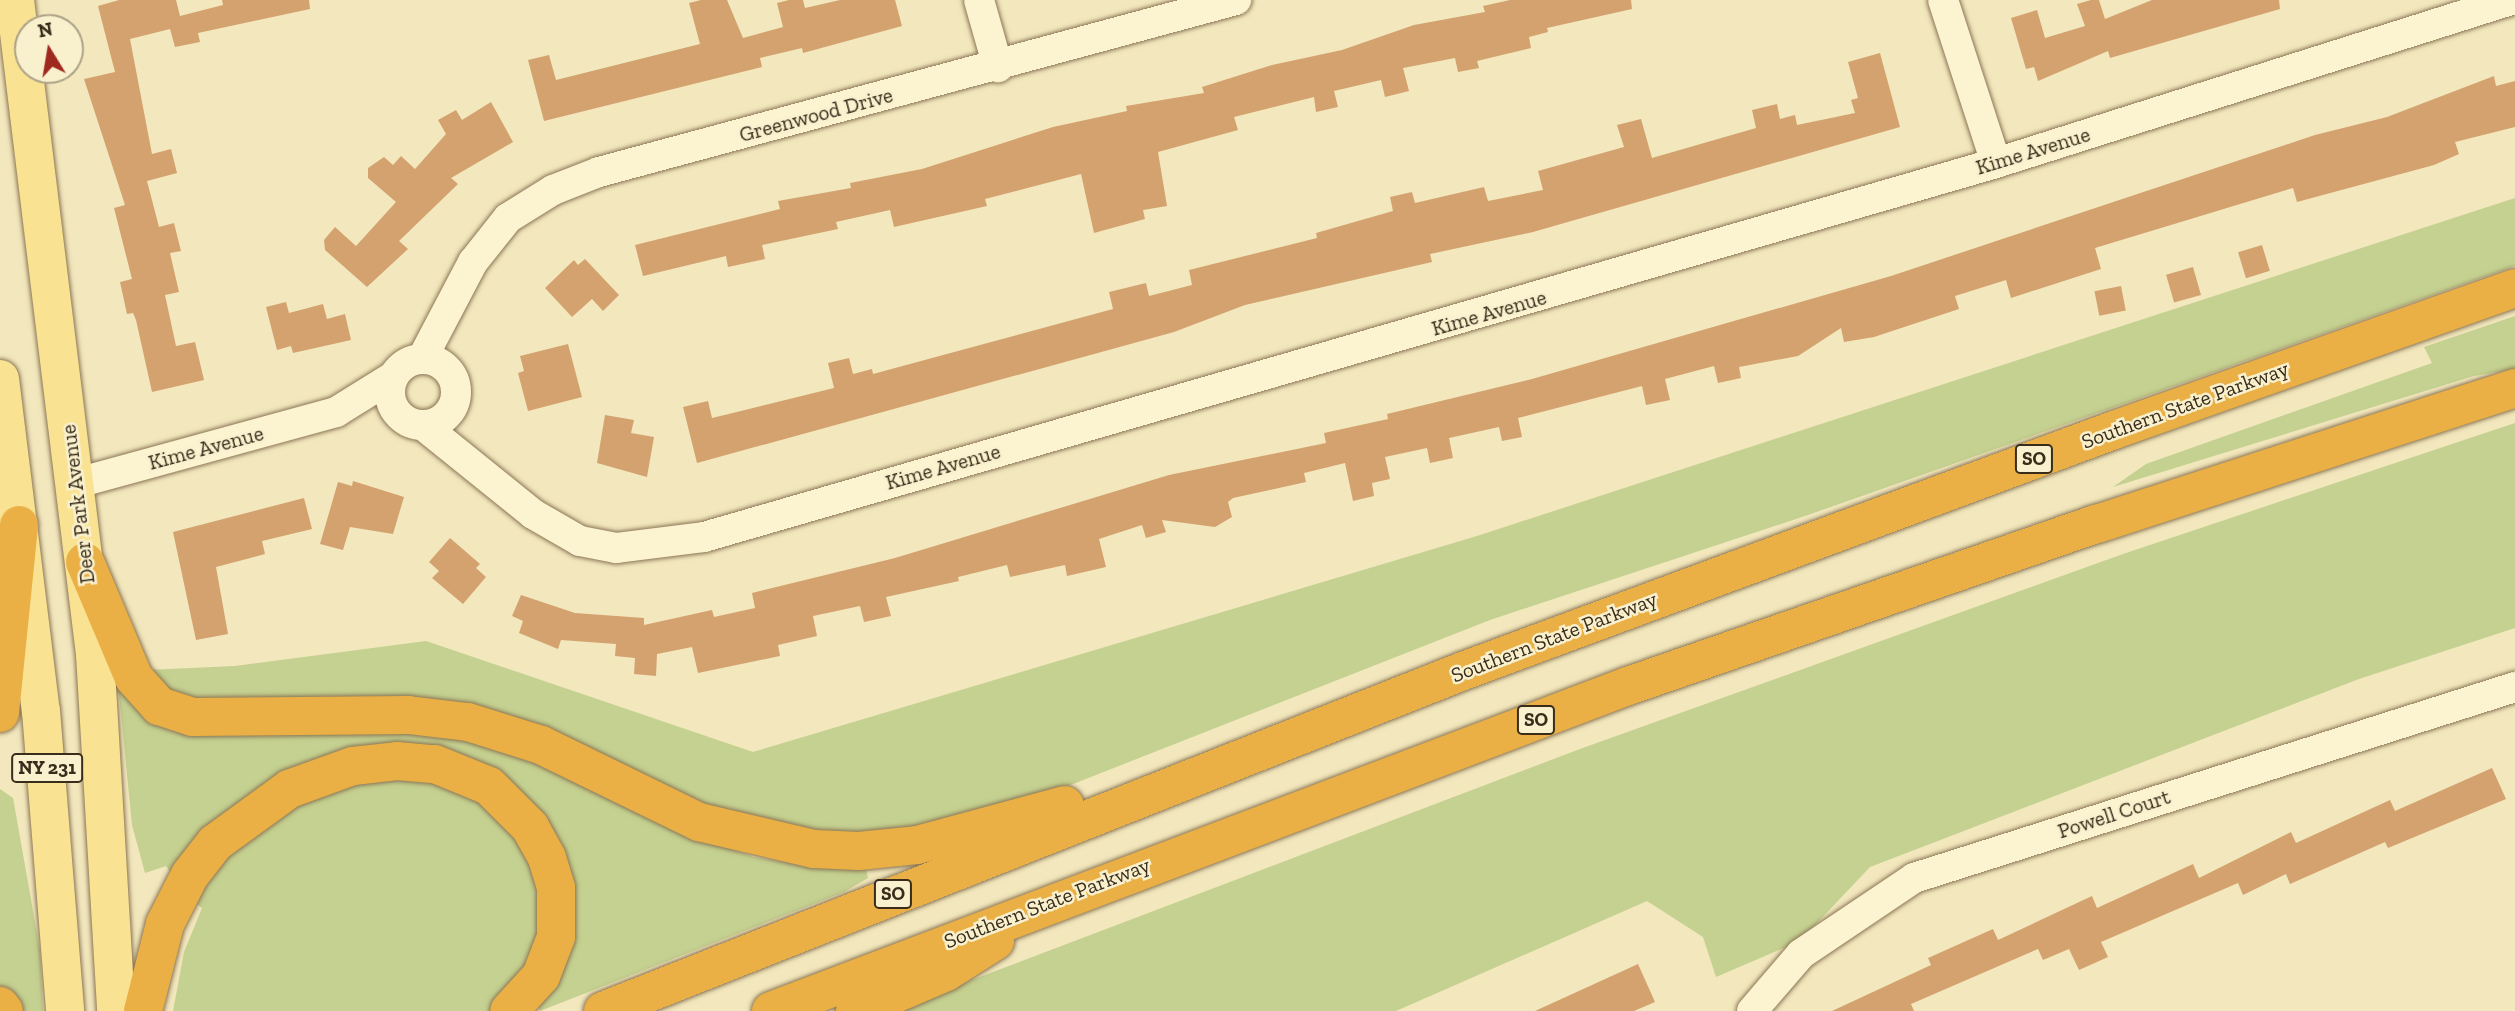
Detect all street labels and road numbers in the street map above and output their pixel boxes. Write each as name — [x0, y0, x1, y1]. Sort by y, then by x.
street label: Greenwood Drive — [737, 82, 895, 148]
street label: Kime Avenue — [1973, 122, 2093, 180]
street label: Kime Avenue — [1429, 285, 1549, 341]
street label: Southern State Parkway — [2078, 356, 2292, 454]
street label: Kime Avenue — [145, 420, 267, 476]
street label: Deer Park Avenue — [56, 423, 100, 585]
street label: Kime Avenue — [883, 439, 1003, 495]
road number: SO — [2015, 444, 2053, 474]
street label: Southern State Parkway — [1447, 586, 1661, 688]
road number: SO — [1517, 705, 1555, 736]
road number: NY 231 — [10, 752, 84, 783]
street label: Powell Court — [2055, 784, 2173, 844]
street label: Southern State Parkway — [940, 852, 1154, 954]
road number: SO — [874, 878, 912, 909]

